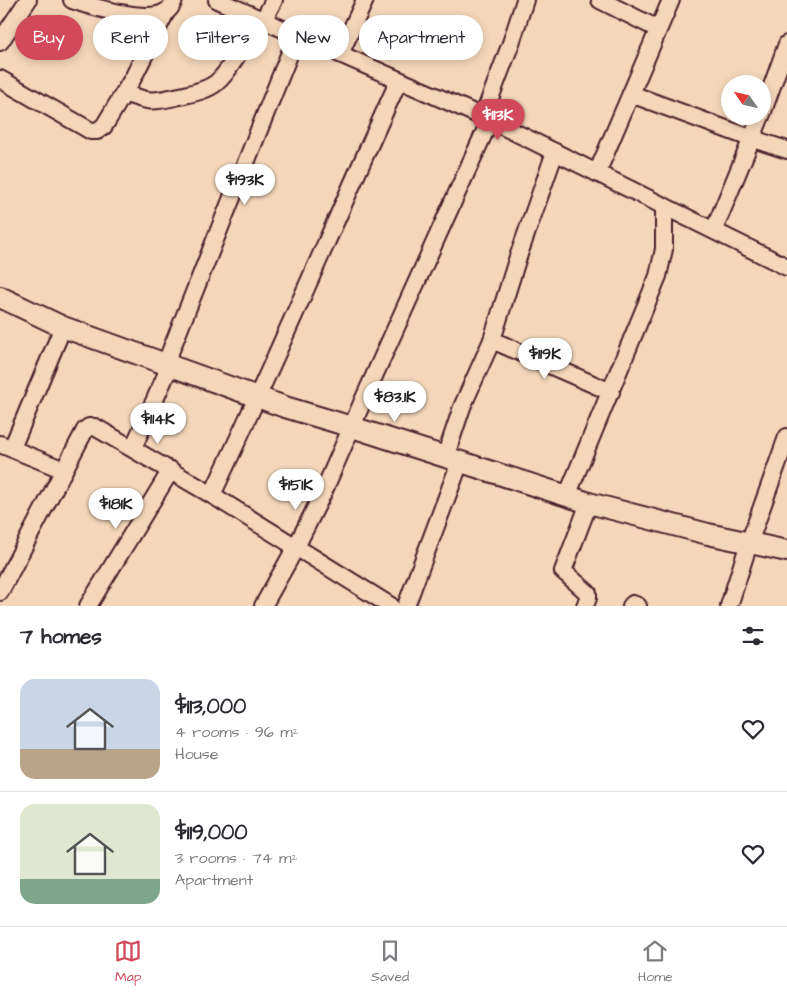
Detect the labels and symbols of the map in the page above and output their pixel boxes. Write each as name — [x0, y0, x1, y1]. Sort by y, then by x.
north arrow — [721, 75, 771, 125]
pin: $113K — [463, 98, 533, 141]
pin: $193K — [210, 164, 280, 206]
pin: $119K — [510, 338, 580, 380]
pin: $83.1K — [354, 380, 436, 423]
pin: $114K — [123, 402, 193, 445]
pin: $151K — [261, 468, 331, 511]
pin: $181K — [81, 488, 151, 530]

